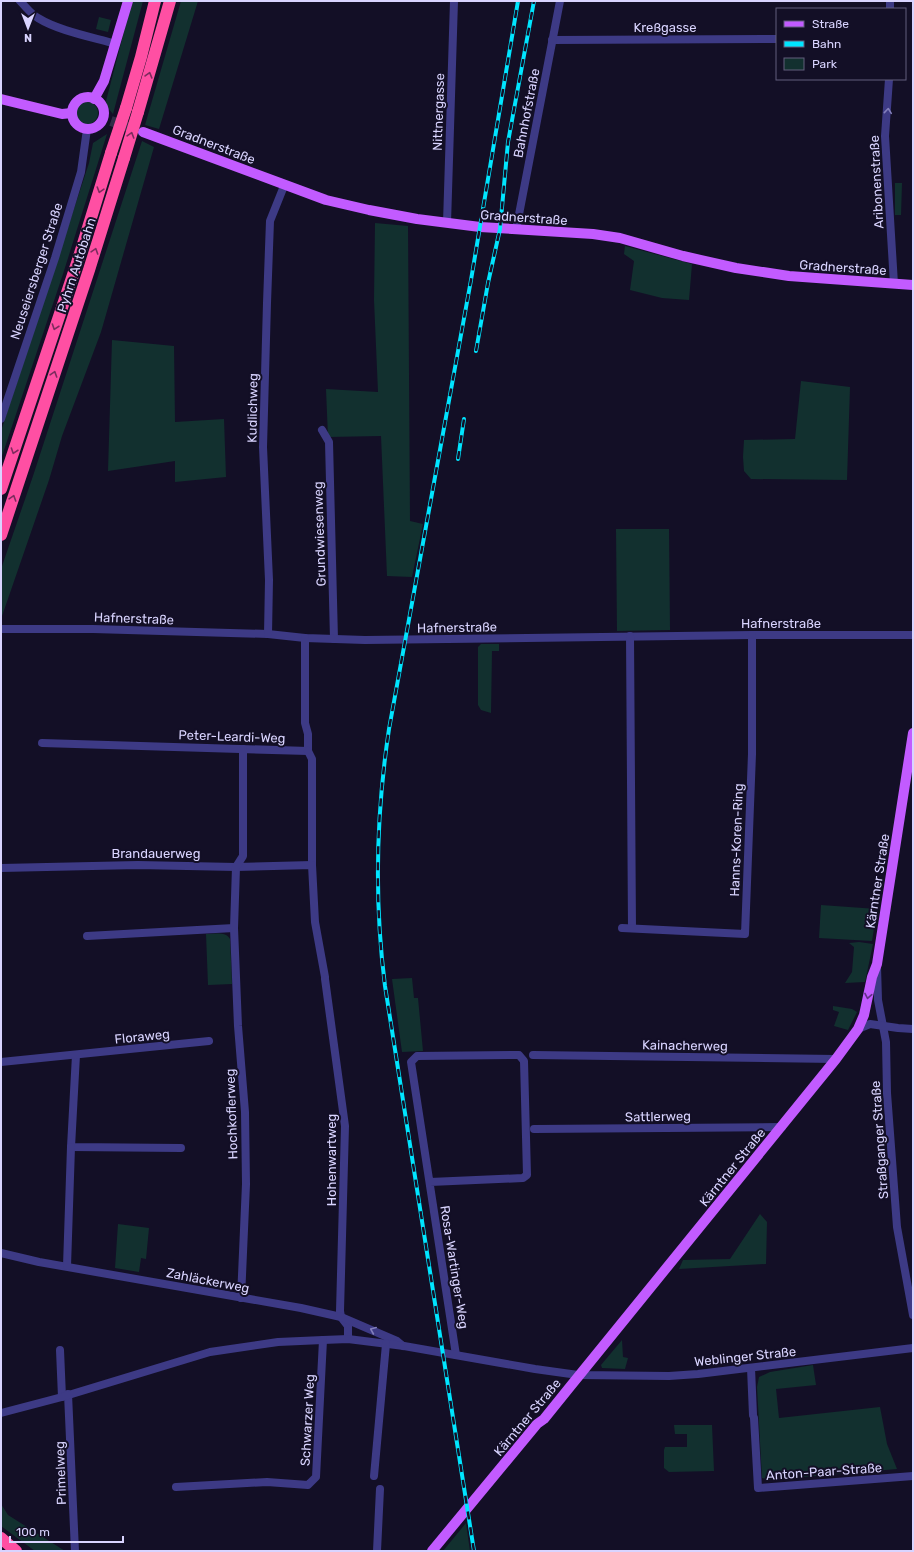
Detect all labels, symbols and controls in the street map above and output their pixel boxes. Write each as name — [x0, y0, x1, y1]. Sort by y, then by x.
north arrow — [8, 8, 48, 48]
legend — [776, 8, 906, 80]
text: Straße — [812, 17, 849, 31]
street label: Kreßgasse — [633, 20, 697, 36]
text: N — [24, 31, 32, 44]
text: Bahn — [812, 37, 841, 51]
text: Park — [812, 57, 838, 71]
street label: Bahnhofstraße — [510, 67, 542, 159]
one-way arrow — [144, 72, 153, 79]
street label: Nittnergasse — [430, 73, 448, 151]
one-way arrow — [883, 108, 892, 114]
street label: Gradnerstraße — [170, 122, 257, 167]
one-way arrow — [126, 132, 135, 139]
street label: Aribonenstraße — [867, 135, 886, 229]
one-way arrow — [96, 187, 105, 194]
street label: Neuseiersberger Straße — [7, 201, 67, 342]
street label: Gradnerstraße — [480, 207, 568, 228]
street label: Pyhrn Autobahn — [54, 216, 99, 314]
one-way arrow — [90, 248, 99, 255]
street label: Gradnerstraße — [799, 257, 887, 278]
one-way arrow — [52, 324, 60, 331]
one-way arrow — [50, 371, 58, 378]
street label: Kudlichweg — [244, 373, 262, 443]
one-way arrow — [10, 447, 19, 454]
street label: Grundwiesenweg — [310, 481, 330, 587]
one-way arrow — [9, 494, 17, 501]
street label: Hafnerstraße — [94, 610, 174, 627]
street label: Hafnerstraße — [741, 616, 821, 631]
street label: Hafnerstraße — [417, 619, 497, 636]
street label: Peter-Leardi-Weg — [178, 727, 286, 747]
street label: Hanns-Koren-Ring — [727, 783, 747, 897]
street label: Kärntner Straße — [863, 833, 892, 930]
street label: Brandauerweg — [112, 846, 200, 862]
one-way arrow — [864, 993, 872, 999]
street label: Floraweg — [114, 1026, 171, 1048]
street label: Kainacherweg — [642, 1037, 728, 1055]
street label: Hochkoflerweg — [222, 1068, 242, 1160]
street label: Straßganger Straße — [868, 1080, 892, 1200]
street label: Sattlerweg — [625, 1108, 691, 1126]
street label: Hohenwartweg — [324, 1114, 340, 1206]
street label: Kärntner Straße — [696, 1125, 768, 1209]
street label: Rosa-Wartinger-Weg — [436, 1204, 472, 1330]
street label: Zahläckerweg — [165, 1265, 251, 1297]
one-way arrow — [370, 1327, 377, 1335]
street label: Weblinger Straße — [693, 1344, 797, 1370]
street label: Schwarzer Weg — [298, 1374, 318, 1466]
street label: Kärntner Straße — [491, 1376, 564, 1459]
street label: Primelweg — [52, 1441, 70, 1505]
street label: Anton-Paar-Straße — [766, 1460, 883, 1483]
scale bar — [10, 1518, 123, 1544]
text: 100 m — [16, 1525, 50, 1539]

